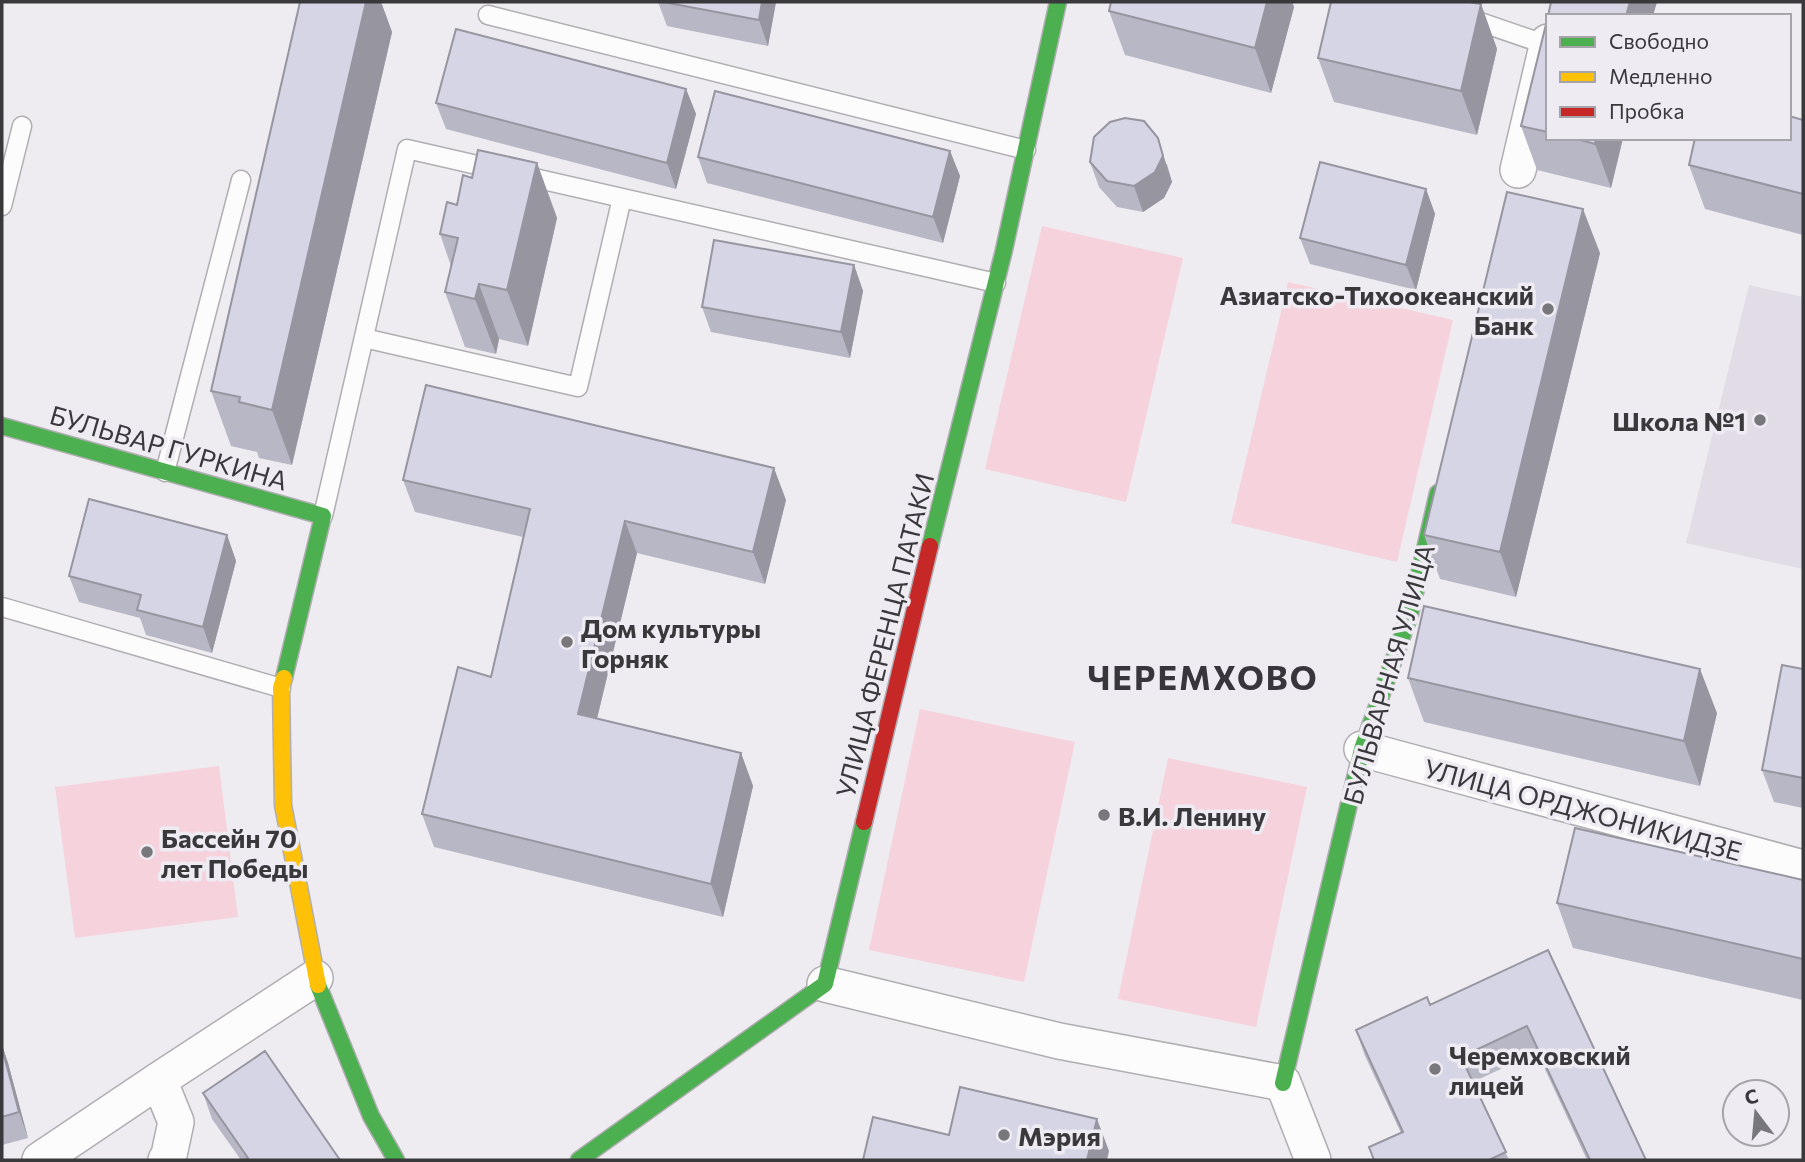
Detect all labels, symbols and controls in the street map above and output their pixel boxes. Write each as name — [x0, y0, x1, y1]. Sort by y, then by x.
legend — [1546, 14, 1791, 140]
text: Свободно — [1609, 28, 1709, 53]
text: Медленно — [1609, 63, 1713, 88]
text: Пробка — [1609, 98, 1684, 123]
place label: Азиатско-Тихоокеанский Банк — [1219, 279, 1534, 340]
marker: Азиатско-Тихоокеанский Банк — [1540, 301, 1556, 317]
street label: БУЛЬВАР ГУРКИНА — [47, 398, 291, 496]
place label: Школа №1 — [1612, 405, 1746, 436]
marker: Школа №1 — [1752, 412, 1768, 428]
street label: УЛИЦА ФЕРЕНЦА ПАТАКИ — [829, 470, 939, 800]
street label: БУЛЬВАРНАЯ УЛИЦА — [1336, 540, 1440, 808]
place label: Дом культуры Горняк — [581, 612, 761, 673]
marker: Дом культуры Горняк — [559, 634, 575, 650]
district label: ЧЕРЕМХОВО — [1087, 656, 1319, 697]
street label: УЛИЦА ОРДЖОНИКИДЗЕ — [1421, 752, 1745, 866]
place label: В.И. Ленину — [1118, 800, 1266, 831]
marker: В.И. Ленину — [1096, 807, 1112, 823]
place label: Бассейн 70 лет Победы — [161, 822, 308, 883]
marker: Бассейн 70 лет Победы — [139, 844, 155, 860]
place label: Черемховский лицей — [1449, 1039, 1631, 1100]
marker: Черемховский лицей — [1427, 1061, 1443, 1077]
north arrow — [1721, 1078, 1791, 1148]
text: С — [1742, 1083, 1761, 1109]
place label: Мэрия — [1018, 1120, 1101, 1151]
marker: Мэрия — [996, 1127, 1012, 1143]

